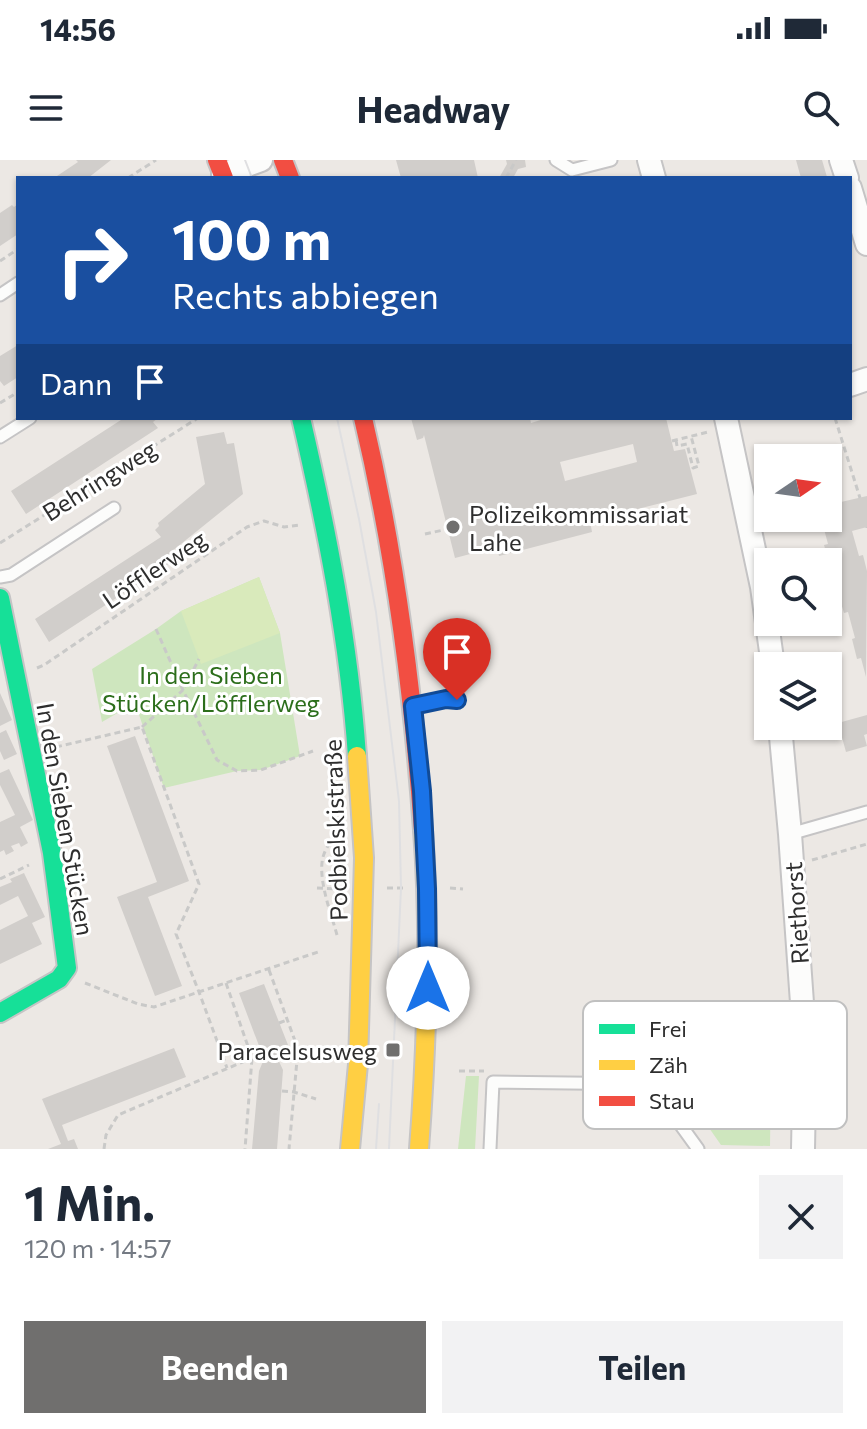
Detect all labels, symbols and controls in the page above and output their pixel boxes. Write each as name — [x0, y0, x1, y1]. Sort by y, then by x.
text: 14:56 — [40, 10, 116, 47]
icon: menu — [24, 86, 68, 130]
text: Headway — [357, 86, 510, 130]
icon: search — [799, 86, 843, 130]
text: 100 m — [172, 203, 331, 272]
icon: right — [40, 208, 144, 312]
text: Rechts abbiegen — [172, 272, 439, 316]
icon: arrive — [128, 360, 172, 404]
text: Dann — [40, 364, 112, 401]
street label: Behringweg — [37, 434, 161, 526]
north arrow — [754, 444, 842, 532]
map controls — [754, 444, 842, 740]
place label: Polizeikommissariat Lahe — [469, 499, 688, 556]
marker: Polizeikommissariat Lahe — [444, 518, 462, 536]
street label: Löfflerweg — [97, 524, 211, 614]
button: search — [754, 548, 842, 636]
pin — [423, 618, 491, 700]
icon: arrive — [435, 630, 479, 674]
button: layers — [754, 652, 842, 740]
park label: In den Sieben Stücken/Löfflerweg — [102, 660, 320, 717]
street label: In den Sieben Stücken — [31, 700, 101, 938]
street label: Podbielskistraße — [317, 739, 353, 921]
street label: Riethorst — [778, 861, 814, 965]
position arrow — [386, 946, 470, 1030]
legend — [583, 1001, 847, 1129]
text: Frei — [649, 1015, 687, 1042]
place label: Paracelsusweg — [217, 1036, 377, 1065]
marker: Paracelsusweg — [384, 1041, 402, 1059]
text: Zäh — [649, 1051, 688, 1078]
text: Stau — [649, 1087, 695, 1114]
text: 1 Min. — [24, 1172, 155, 1231]
button: close — [759, 1175, 843, 1259]
text: 120 m · 14:57 — [24, 1232, 172, 1263]
button: Beenden — [24, 1321, 426, 1413]
button: Teilen — [442, 1321, 843, 1413]

